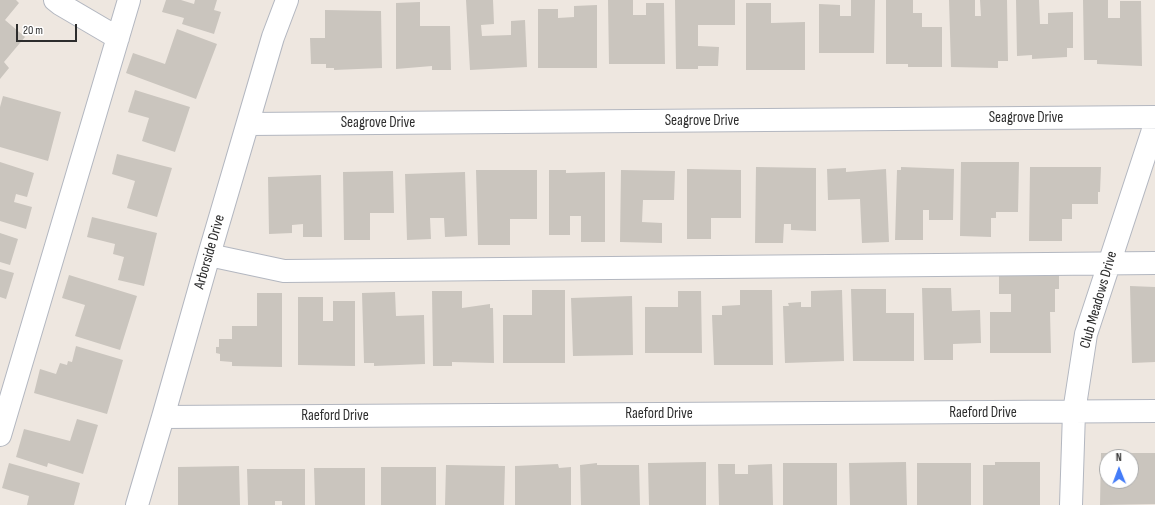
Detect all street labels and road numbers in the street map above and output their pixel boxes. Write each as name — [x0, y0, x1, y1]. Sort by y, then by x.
street label: Seagrove Drive — [989, 109, 1063, 127]
street label: Seagrove Drive — [665, 112, 739, 130]
street label: Seagrove Drive — [341, 114, 415, 132]
street label: Arborside Drive — [191, 213, 229, 291]
street label: Club Meadows Drive — [1077, 249, 1121, 351]
street label: Raeford Drive — [949, 404, 1017, 422]
street label: Raeford Drive — [625, 405, 693, 423]
street label: Raeford Drive — [301, 407, 369, 425]

